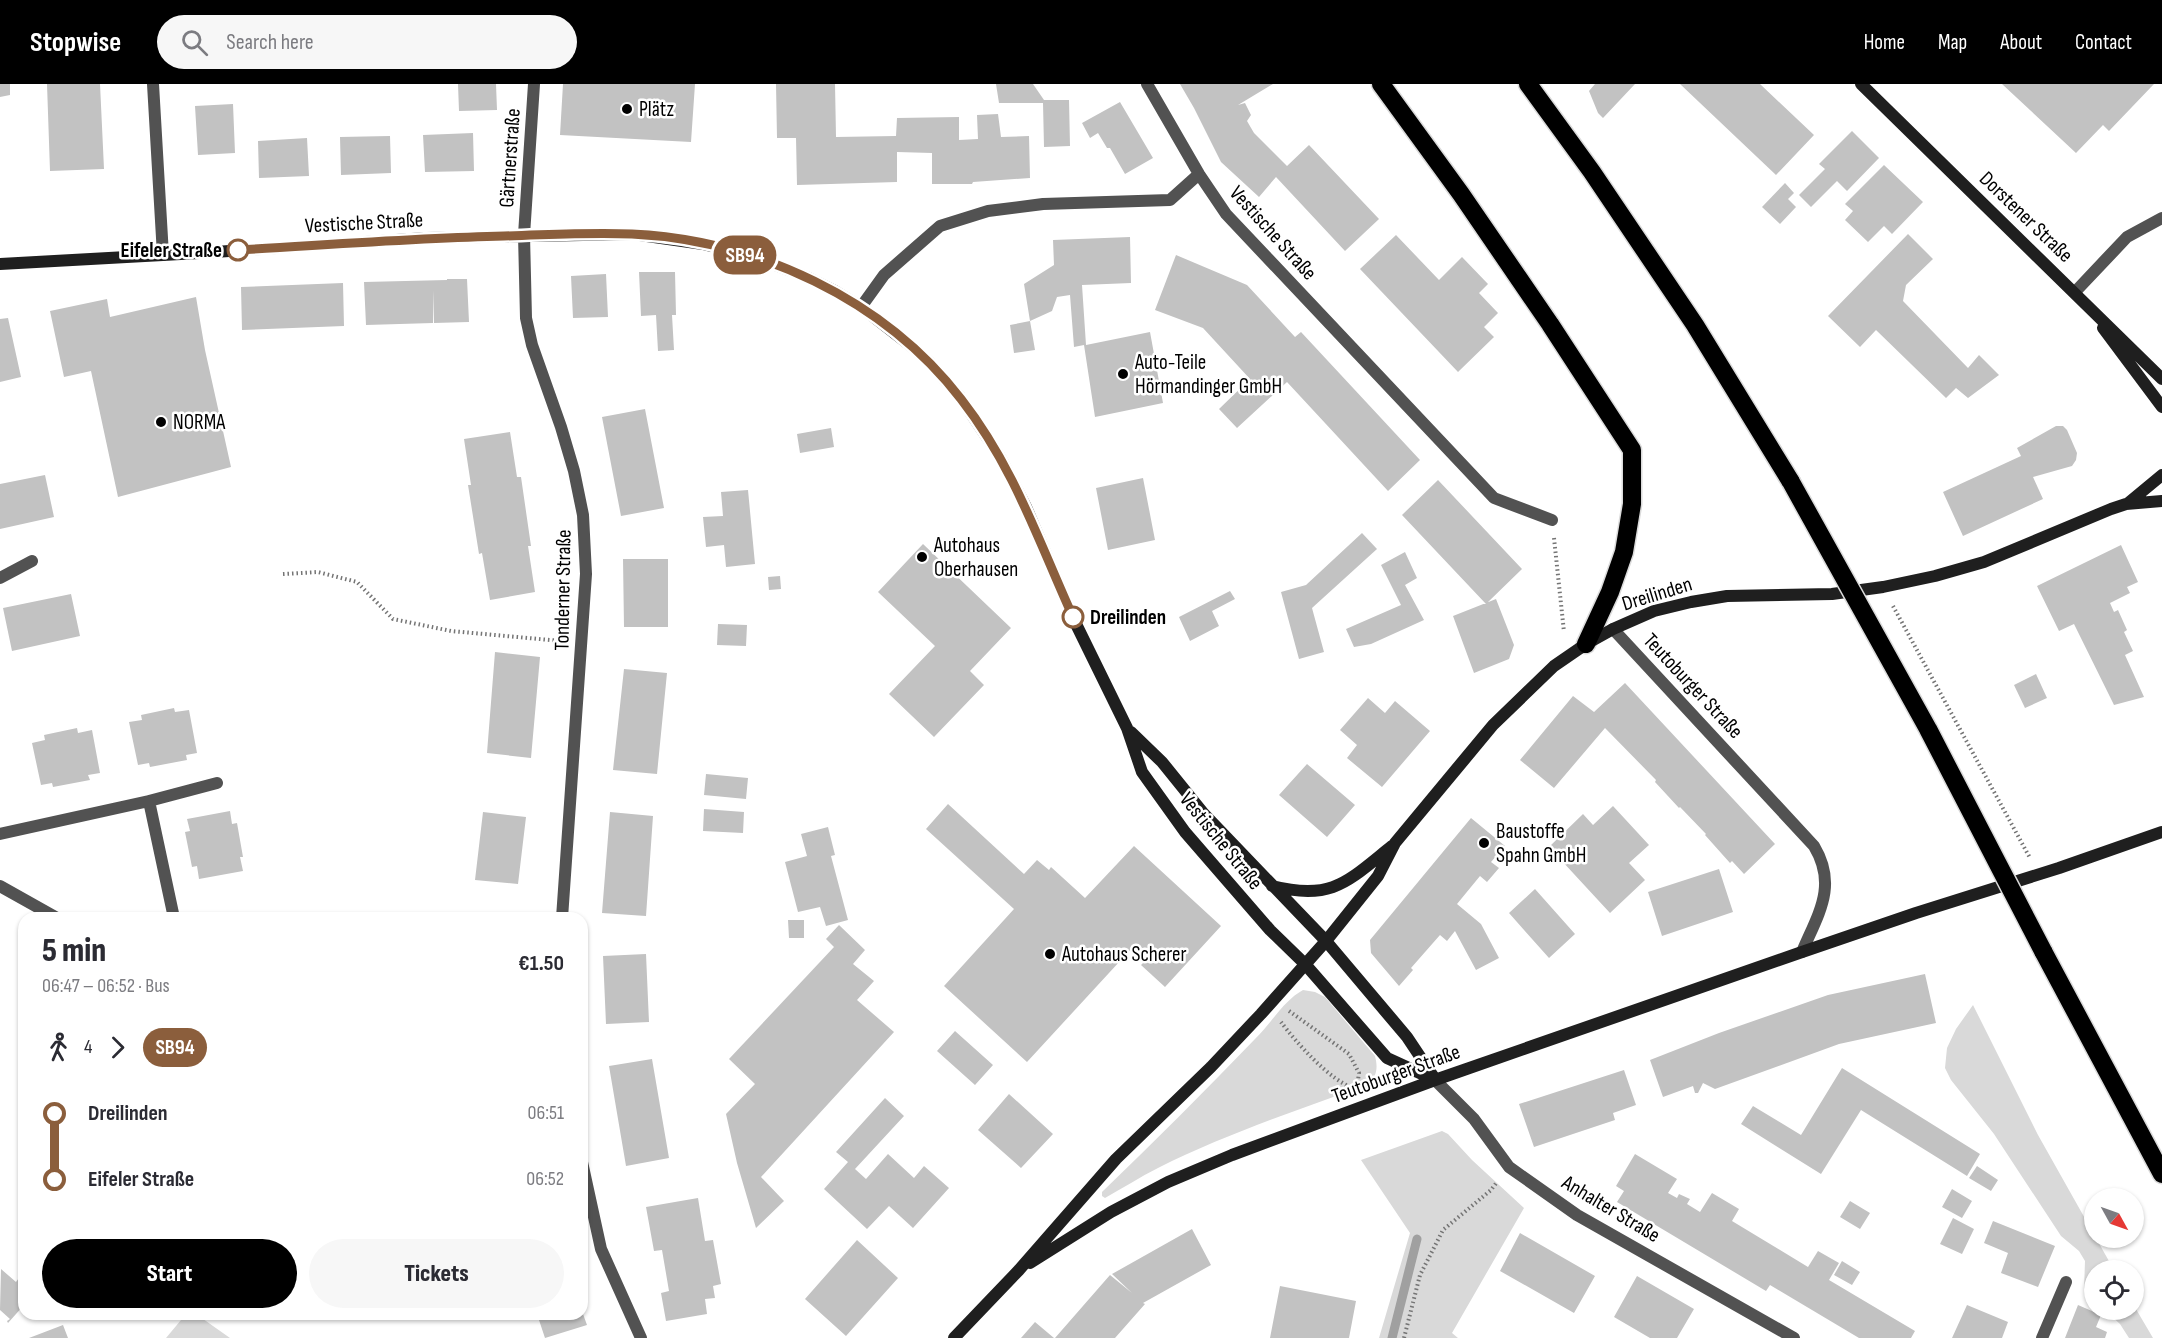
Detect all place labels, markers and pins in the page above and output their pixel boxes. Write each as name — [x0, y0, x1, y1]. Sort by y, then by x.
place label: Plätz — [639, 97, 674, 122]
marker: Plätz — [620, 102, 634, 116]
place label: Eifeler Straße — [121, 238, 222, 263]
marker: Eifeler Straße — [227, 239, 249, 261]
place label: Auto-Teile Hörmandinger GmbH — [1134, 350, 1282, 399]
marker: Auto-Teile Hörmandinger GmbH — [1116, 367, 1130, 381]
place label: NORMA — [173, 410, 226, 435]
marker: NORMA — [154, 415, 168, 429]
place label: Autohaus Oberhausen — [933, 533, 1018, 582]
marker: Autohaus Oberhausen — [915, 550, 929, 564]
place label: Dreilinden — [1090, 605, 1166, 630]
marker: Dreilinden — [1062, 606, 1084, 628]
place label: Baustoffe Spahn GmbH — [1496, 819, 1586, 868]
marker: Baustoffe Spahn GmbH — [1477, 836, 1491, 850]
place label: Autohaus Scherer — [1061, 942, 1186, 967]
marker: Autohaus Scherer — [1043, 947, 1057, 961]

